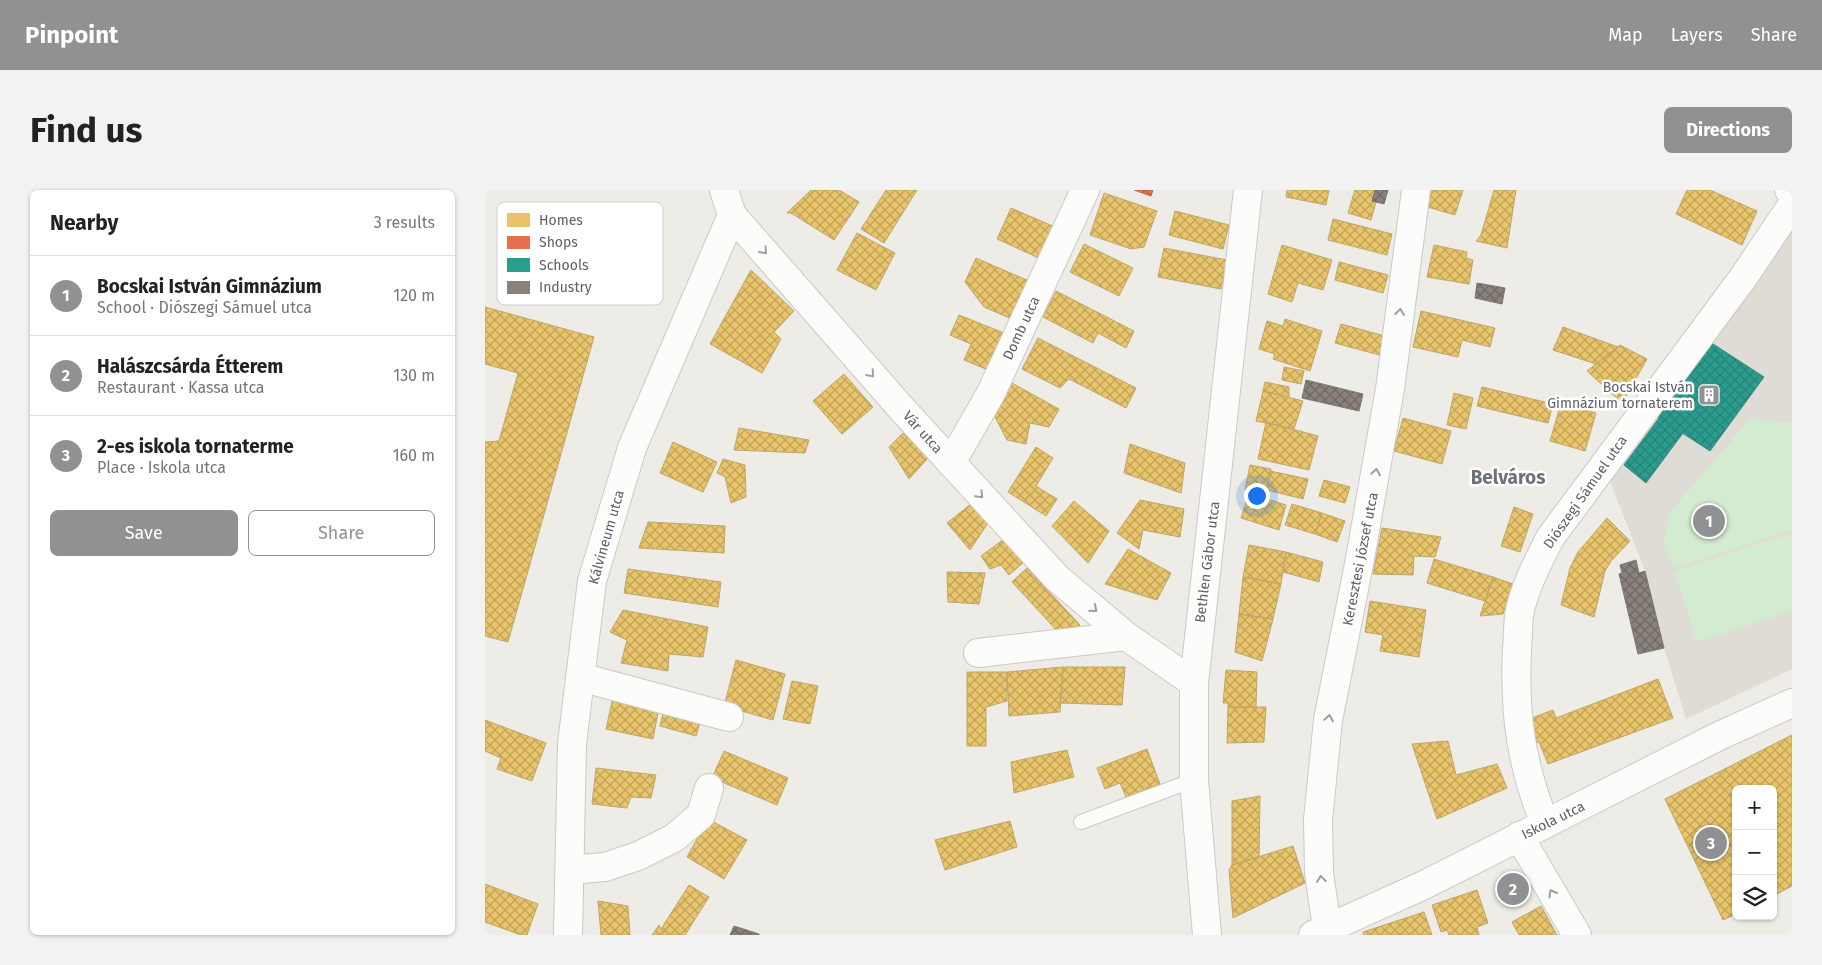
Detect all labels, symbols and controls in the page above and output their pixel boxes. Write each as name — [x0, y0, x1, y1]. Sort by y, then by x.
text: Pinpoint — [25, 21, 118, 49]
text: Map — [1608, 24, 1643, 46]
text: Layers — [1671, 24, 1723, 46]
text: Share — [1751, 24, 1797, 46]
button: Directions — [1664, 107, 1792, 153]
text: Find us — [30, 109, 142, 151]
legend — [497, 202, 663, 305]
text: Nearby — [50, 210, 118, 236]
text: Homes — [539, 212, 583, 229]
text: 3 results — [374, 213, 435, 232]
text: Shops — [539, 234, 578, 251]
one-way arrow — [759, 246, 768, 255]
text: Schools — [539, 257, 589, 274]
text: Bocskai István Gimnázium — [97, 275, 322, 298]
text: Industry — [539, 279, 592, 296]
text: 1 — [62, 286, 70, 305]
text: 120 m — [393, 286, 435, 305]
street label: Domb utca — [999, 294, 1044, 363]
text: School · Diószegi Sámuel utca — [97, 298, 312, 317]
one-way arrow — [1394, 307, 1405, 315]
text: Halászcsárda Étterem — [97, 355, 283, 378]
text: 2 — [62, 366, 70, 385]
text: 130 m — [393, 366, 435, 385]
one-way arrow — [866, 368, 875, 377]
text: Restaurant · Kassa utca — [97, 378, 265, 397]
place label: Bocskai István Gimnázium tornaterem — [1547, 379, 1693, 412]
building icon: Bocskai István Gimnázium tornaterem — [1697, 383, 1721, 407]
street label: Vár utca — [899, 408, 946, 457]
street label: Diószegi Sámuel utca — [1540, 432, 1631, 552]
text: 2-es iskola tornaterme — [97, 435, 294, 458]
text: 3 — [62, 446, 70, 465]
text: 160 m — [393, 446, 435, 465]
text: Place · Iskola utca — [97, 458, 226, 477]
district label: Belváros — [1471, 466, 1545, 489]
one-way arrow — [1370, 468, 1380, 476]
your location — [1244, 483, 1270, 509]
street label: Kálvineum utca — [585, 488, 628, 586]
one-way arrow — [974, 489, 983, 498]
street label: Keresztesi József utca — [1339, 491, 1382, 627]
street label: Bethlen Gábor utca — [1192, 500, 1223, 624]
pin: 1 — [1693, 502, 1725, 540]
button: Save — [50, 510, 238, 556]
button: Share — [248, 510, 435, 556]
one-way arrow — [1089, 604, 1098, 613]
one-way arrow — [1324, 713, 1334, 722]
map controls — [1732, 785, 1777, 920]
button: + — [1732, 785, 1777, 830]
street label: Iskola utca — [1519, 798, 1588, 843]
pin: 3 — [1695, 824, 1727, 862]
button: − — [1732, 830, 1777, 875]
pin: 2 — [1497, 870, 1529, 908]
one-way arrow — [1316, 875, 1326, 884]
button: layers — [1732, 875, 1777, 920]
one-way arrow — [1549, 889, 1559, 898]

